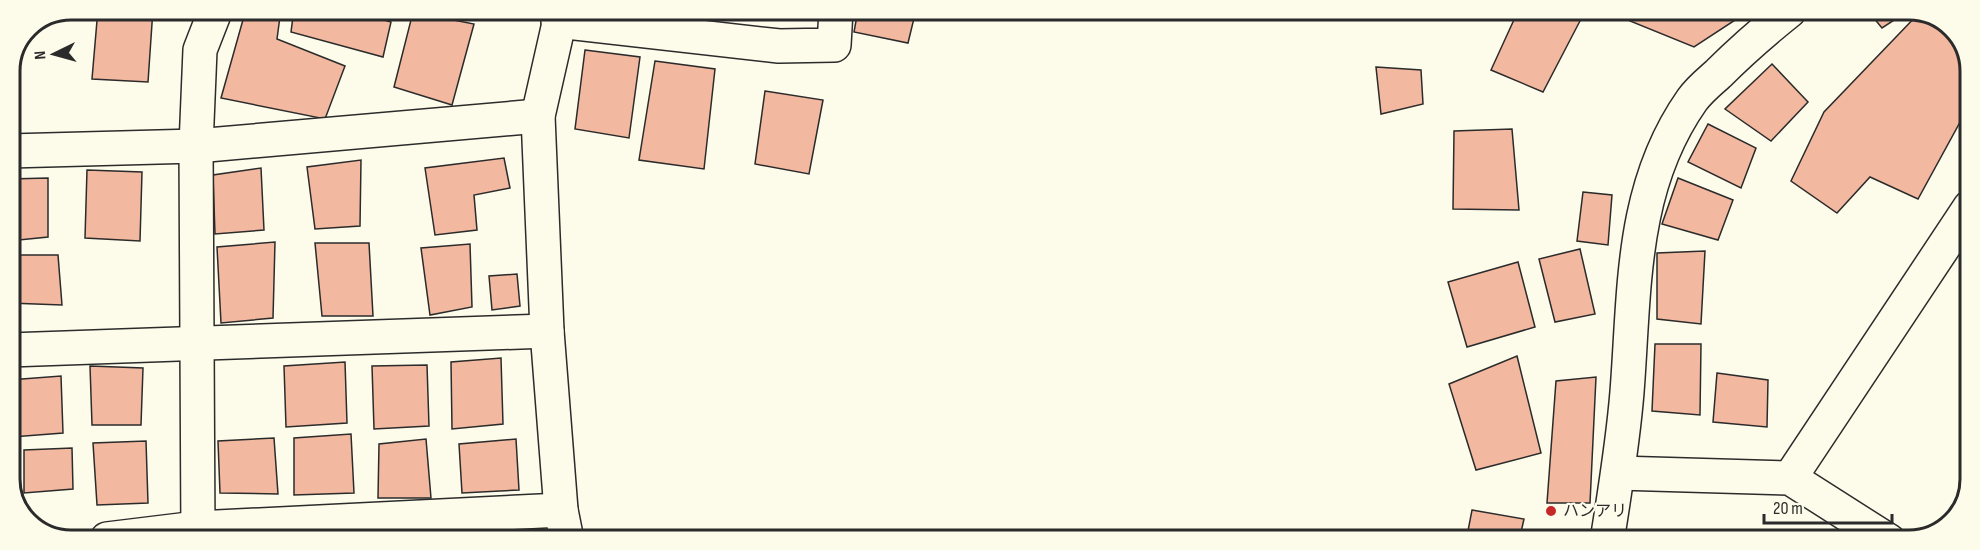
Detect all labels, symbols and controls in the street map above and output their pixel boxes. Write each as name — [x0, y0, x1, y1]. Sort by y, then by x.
north arrow — [24, 24, 84, 84]
text: N — [31, 50, 50, 60]
scale bar — [1764, 487, 1892, 525]
text: 20 m — [1773, 498, 1803, 519]
place label: ハンアリ — [1563, 502, 1627, 521]
marker: ハンアリ — [1544, 504, 1558, 518]

